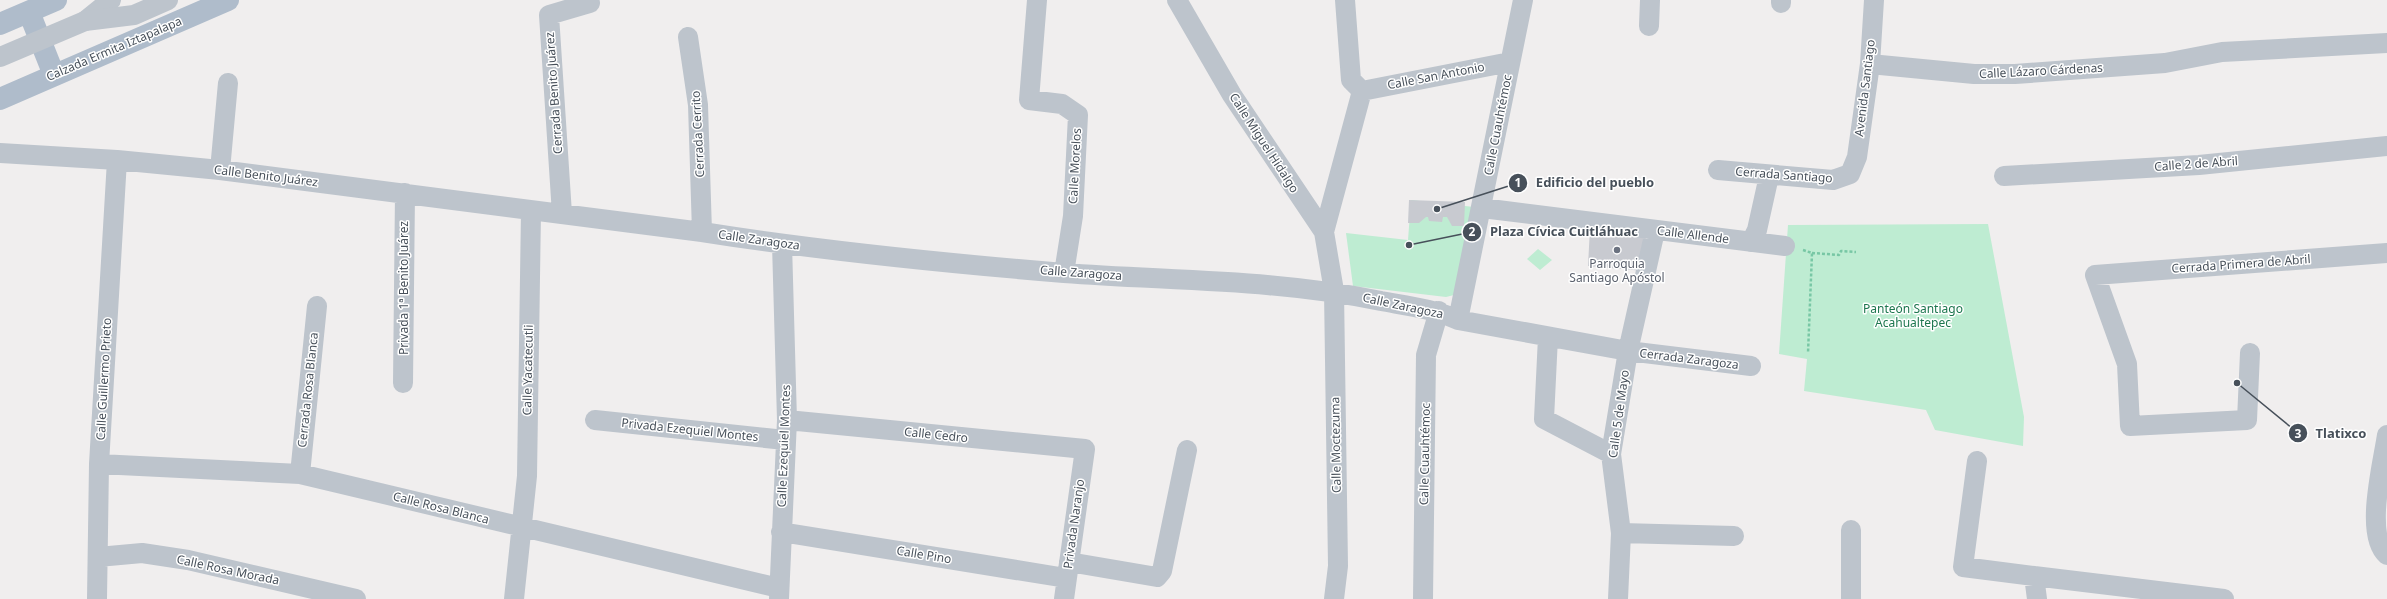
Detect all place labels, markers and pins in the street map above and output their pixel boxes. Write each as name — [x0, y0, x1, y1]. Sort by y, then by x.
callout: Edificio del pueblo — [1508, 170, 1662, 195]
callout: Plaza Cívica Cuitláhuac — [1462, 219, 1646, 244]
marker: Parroquia Santiago Apóstol — [1612, 245, 1622, 255]
place label: Parroquia Santiago Apóstol — [1569, 255, 1665, 286]
callout: Tlatixco — [2288, 421, 2375, 446]

